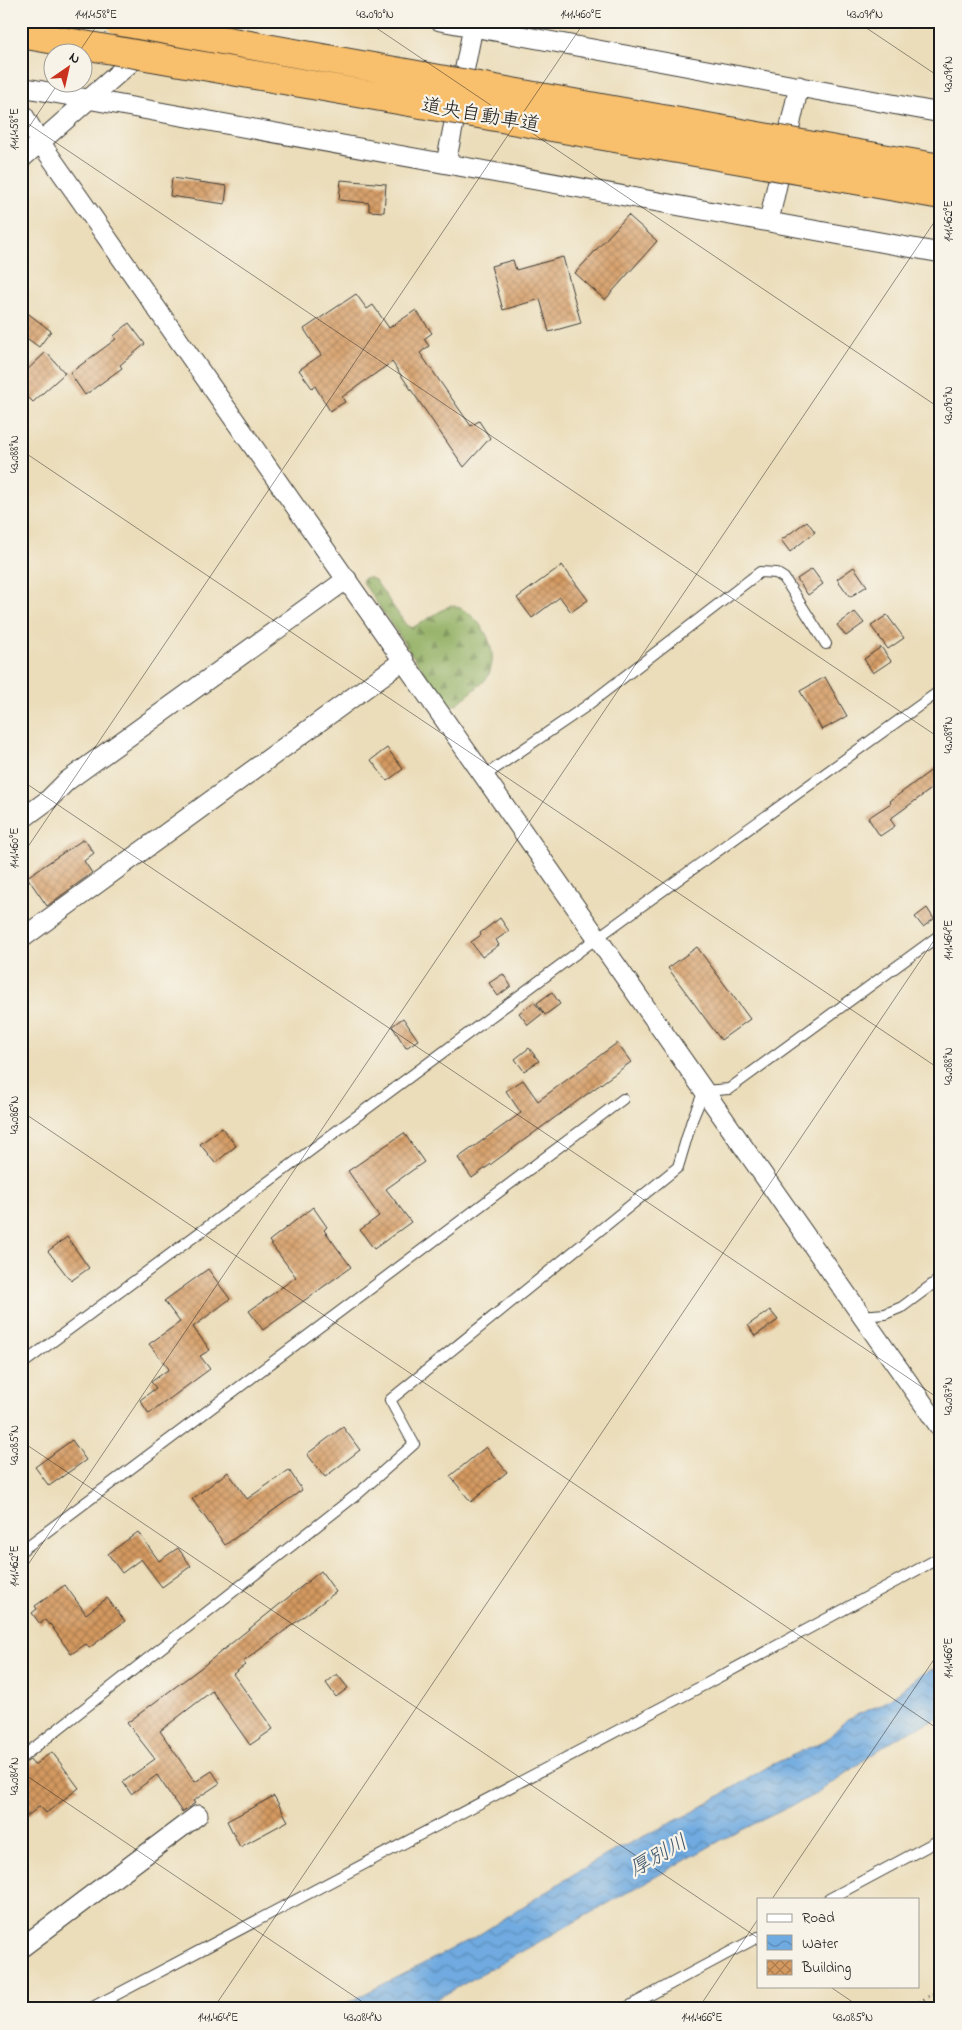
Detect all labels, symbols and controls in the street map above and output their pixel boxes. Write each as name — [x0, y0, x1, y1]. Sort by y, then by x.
text: 141.458°E — [75, 6, 117, 24]
text: 43.090°N — [356, 6, 394, 24]
text: 141.460°E — [561, 6, 601, 24]
text: 43.091°N — [847, 6, 883, 24]
north arrow — [42, 42, 92, 92]
text: N — [65, 47, 84, 70]
text: 43.091°N — [940, 56, 958, 92]
street label: 道央自動車道 — [419, 92, 542, 141]
text: 141.458°E — [6, 108, 24, 150]
text: 141.462°E — [940, 200, 958, 242]
text: 43.090°N — [940, 386, 958, 424]
text: 43.088°N — [6, 435, 24, 473]
text: 43.089°N — [940, 717, 958, 753]
text: 141.460°E — [6, 828, 24, 868]
text: 141.464°E — [940, 920, 958, 960]
text: 43.088°N — [940, 1047, 958, 1085]
text: 43.086°N — [6, 1096, 24, 1134]
text: 43.087°N — [940, 1377, 958, 1415]
text: 43.085°N — [6, 1425, 24, 1465]
text: 141.462°E — [6, 1545, 24, 1587]
text: 141.466°E — [940, 1637, 958, 1679]
text: 43.084°N — [6, 1757, 24, 1795]
water label: 厚別川 — [624, 1828, 694, 1885]
legend — [757, 1898, 920, 1988]
text: Road — [802, 1907, 835, 1929]
text: Water — [802, 1933, 838, 1955]
text: Building — [801, 1957, 851, 1980]
text: 141.464°E — [198, 2009, 238, 2027]
text: 43.084°N — [344, 2009, 382, 2027]
text: 141.466°E — [681, 2009, 723, 2027]
text: 43.085°N — [833, 2009, 873, 2027]

